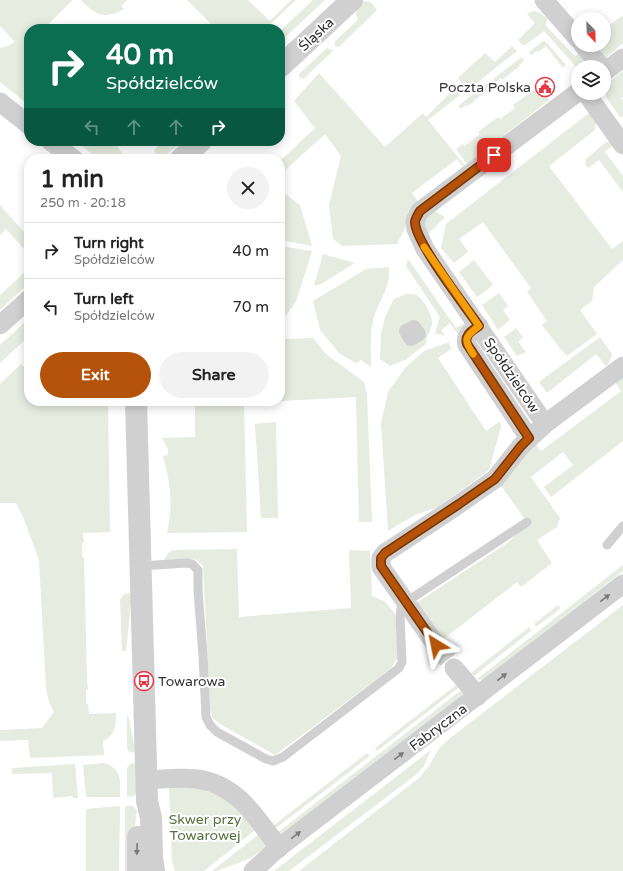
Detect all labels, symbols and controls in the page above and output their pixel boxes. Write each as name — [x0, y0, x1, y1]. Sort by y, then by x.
north arrow — [571, 12, 611, 52]
map controls — [571, 12, 611, 100]
street label: Śląska — [295, 14, 337, 55]
text: 40 m — [106, 38, 174, 72]
icon: right — [40, 40, 92, 92]
button: layers — [571, 60, 611, 100]
text: Spółdzielców — [106, 72, 218, 94]
public building icon: Poczta Polska — [534, 76, 556, 98]
place label: Poczta Polska — [439, 79, 531, 96]
icon: left — [81, 116, 103, 138]
icon: ahead — [123, 116, 145, 138]
icon: ahead — [165, 116, 187, 138]
icon: right — [207, 116, 229, 138]
pin — [477, 138, 511, 172]
icon: arrive — [483, 144, 505, 166]
text: 1 min — [40, 165, 104, 194]
button: close — [227, 167, 269, 209]
text: 250 m · 20:18 — [40, 195, 126, 211]
text: Turn right — [74, 234, 144, 252]
icon: right — [40, 240, 62, 262]
text: 40 m — [232, 242, 269, 260]
text: Spółdzielców — [74, 252, 155, 268]
text: Turn left — [74, 290, 134, 308]
icon: left — [40, 296, 62, 318]
text: 70 m — [232, 298, 269, 316]
text: Spółdzielców — [74, 308, 155, 324]
street label: Spółdzielców — [480, 334, 543, 416]
button: Exit — [40, 352, 151, 398]
button: Share — [159, 352, 269, 398]
one-way arrow — [600, 594, 611, 602]
position arrow — [415, 624, 457, 666]
bus stop icon: Towarowa — [133, 670, 155, 692]
place label: Towarowa — [158, 673, 225, 690]
one-way arrow — [497, 673, 508, 682]
street label: Fabryczna — [406, 700, 470, 755]
one-way arrow — [394, 752, 405, 761]
park label: Skwer przy Towarowej — [169, 811, 242, 844]
one-way arrow — [290, 831, 301, 840]
one-way arrow — [134, 843, 141, 855]

